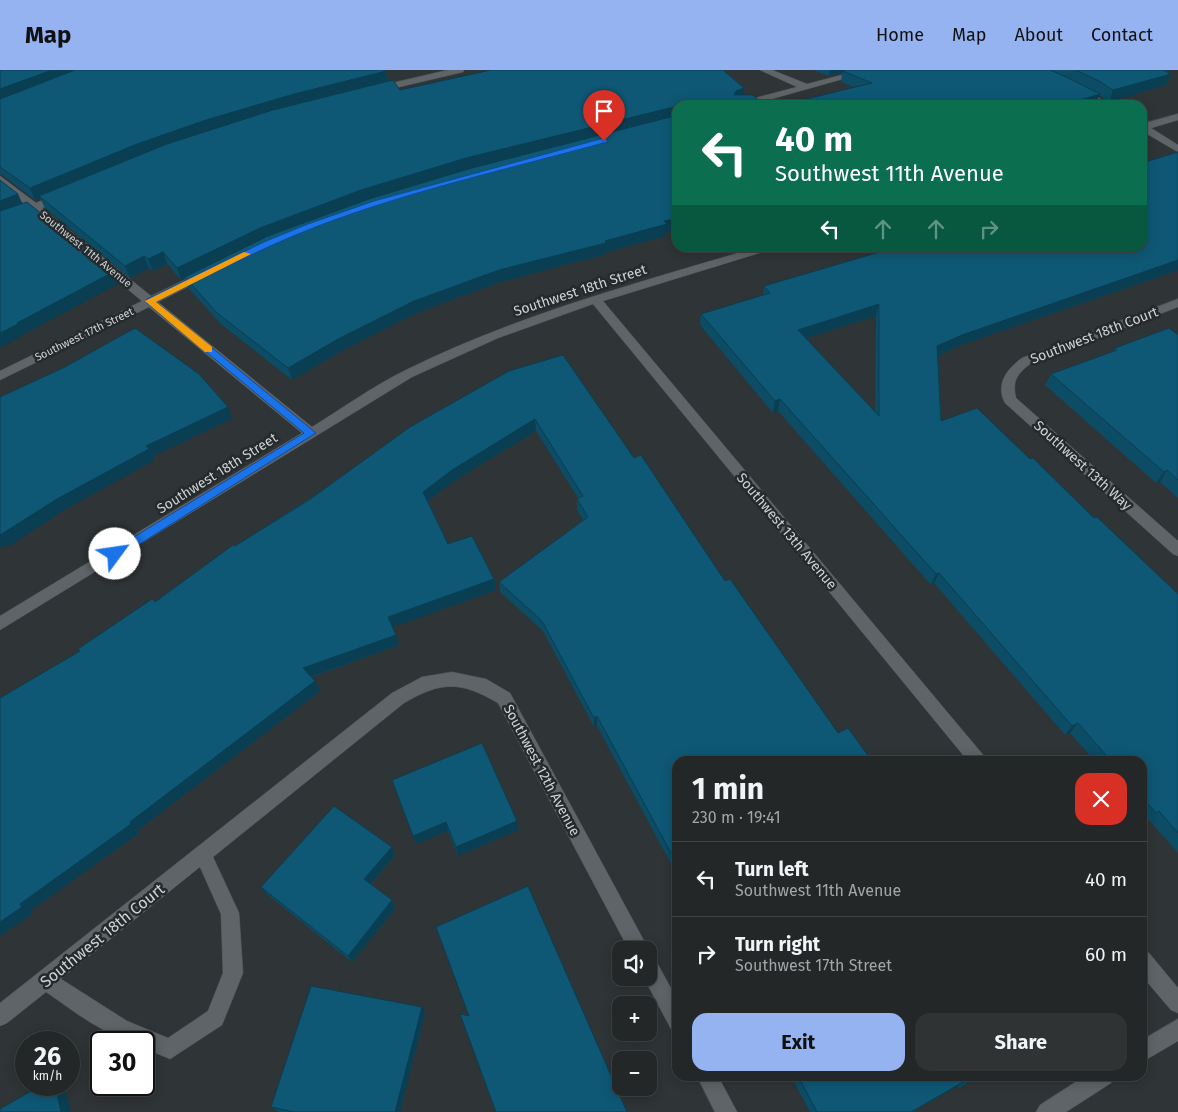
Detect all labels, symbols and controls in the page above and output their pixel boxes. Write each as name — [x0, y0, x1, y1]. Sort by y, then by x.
text: Map — [25, 21, 71, 49]
text: Home — [876, 24, 924, 46]
text: Map — [952, 24, 986, 46]
text: About — [1014, 24, 1063, 46]
text: Contact — [1091, 24, 1153, 46]
pin — [583, 90, 625, 141]
icon: arrive — [590, 97, 618, 125]
text: 40 m — [775, 118, 853, 160]
icon: left — [692, 120, 757, 185]
text: Southwest 11th Avenue — [775, 160, 1004, 187]
street label: Southwest 11th Avenue — [37, 208, 134, 290]
icon: left — [816, 215, 844, 243]
icon: ahead — [869, 215, 897, 243]
icon: ahead — [922, 215, 950, 243]
icon: right — [975, 215, 1003, 243]
street label: Southwest 18th Street — [511, 261, 650, 320]
street label: Southwest 18th Court — [1028, 303, 1161, 368]
street label: Southwest 17th Street — [33, 305, 136, 364]
street label: Southwest 13th Way — [1030, 417, 1135, 514]
street label: Southwest 18th Street — [154, 429, 281, 517]
street label: Southwest 13th Avenue — [733, 470, 840, 593]
position arrow — [88, 527, 140, 579]
street label: Southwest 12th Avenue — [500, 702, 583, 839]
text: 1 min — [692, 771, 764, 807]
button: close — [1075, 773, 1127, 825]
text: 230 m · 19:41 — [692, 808, 781, 827]
text: Turn left — [735, 858, 809, 881]
icon: left — [692, 865, 720, 893]
text: 40 m — [1085, 868, 1127, 891]
street label: Southwest 18th Court — [36, 879, 169, 991]
text: Southwest 11th Avenue — [735, 881, 901, 900]
text: Turn right — [735, 933, 820, 956]
icon: right — [692, 940, 720, 968]
map controls — [612, 941, 657, 1096]
button: sound — [612, 941, 657, 986]
text: 60 m — [1085, 943, 1127, 966]
text: Southwest 17th Street — [735, 956, 892, 975]
button: + — [612, 996, 657, 1041]
button: Exit — [692, 1013, 905, 1071]
button: Share — [915, 1013, 1127, 1071]
speed limit sign: 30 — [90, 1031, 155, 1096]
text: 26 — [34, 1042, 61, 1072]
button: − — [612, 1051, 657, 1096]
text: km/h — [33, 1069, 62, 1083]

